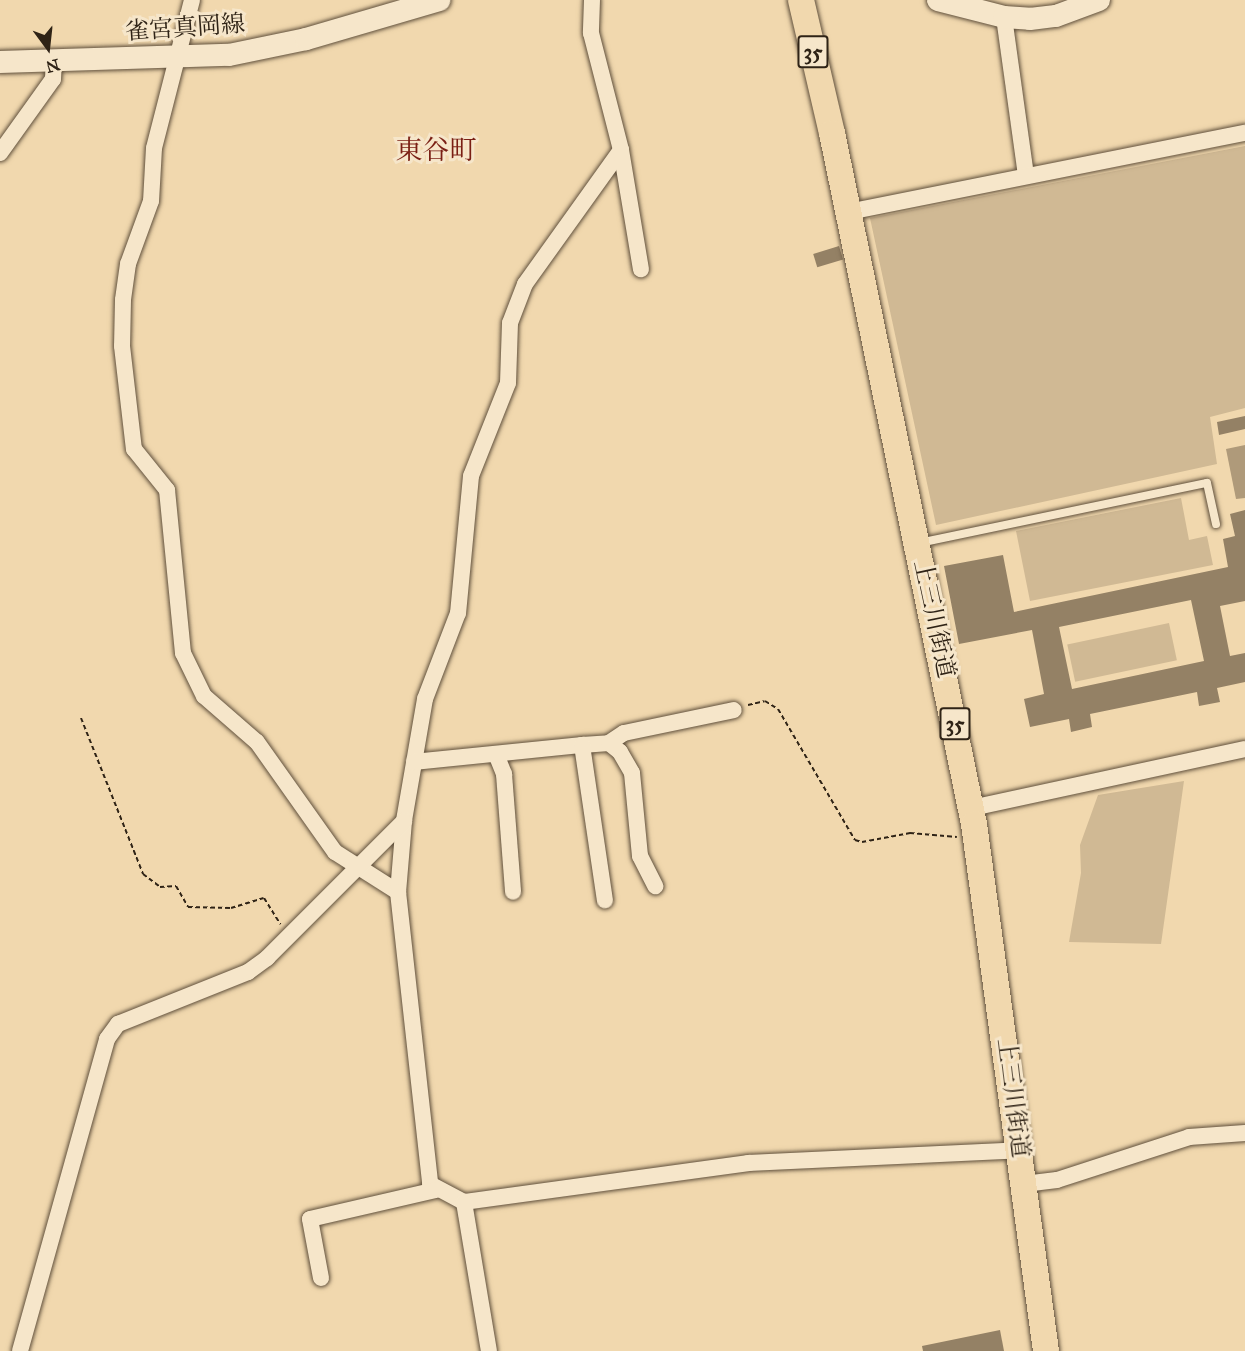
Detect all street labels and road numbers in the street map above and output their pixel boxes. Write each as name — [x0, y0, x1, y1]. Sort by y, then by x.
street label: 雀宮真岡線 — [124, 9, 246, 47]
road number: 35 — [796, 33, 830, 71]
street label: 上三川街道 — [907, 557, 961, 681]
road number: 35 — [938, 705, 972, 743]
street label: 上三川街道 — [991, 1037, 1035, 1159]

